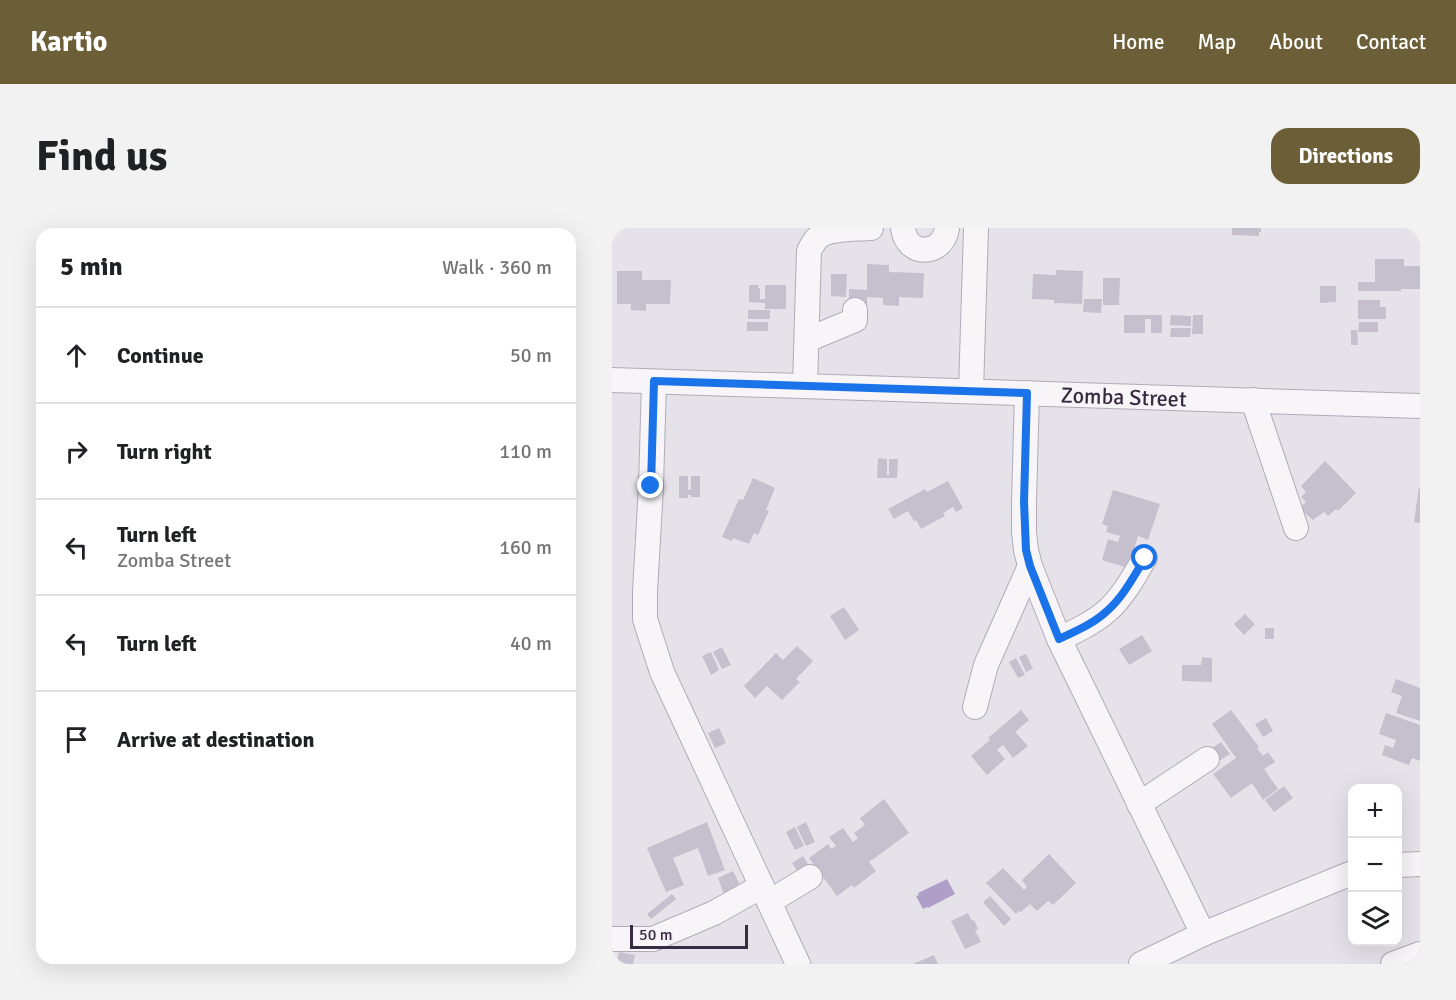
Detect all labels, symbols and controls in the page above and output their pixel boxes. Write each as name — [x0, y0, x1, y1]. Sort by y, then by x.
text: Kartio — [30, 25, 107, 59]
text: Home — [1112, 29, 1165, 55]
text: Map — [1198, 29, 1236, 55]
text: About — [1269, 29, 1323, 55]
text: Contact — [1356, 29, 1426, 55]
button: Directions — [1271, 128, 1420, 184]
text: Find us — [36, 131, 167, 182]
text: 5 min — [60, 251, 123, 283]
text: Walk · 360 m — [442, 255, 552, 280]
icon: ahead — [60, 339, 93, 372]
text: Continue — [117, 342, 204, 369]
text: 50 m — [510, 343, 552, 368]
street label: Zomba Street — [1060, 381, 1187, 412]
icon: right — [60, 435, 93, 468]
text: Turn right — [117, 438, 212, 465]
text: 110 m — [499, 439, 552, 464]
route end — [637, 472, 663, 498]
text: Turn left — [117, 521, 197, 548]
icon: left — [60, 531, 93, 564]
text: 160 m — [499, 535, 552, 560]
route start — [1131, 544, 1157, 570]
text: Zomba Street — [117, 548, 231, 573]
icon: left — [60, 627, 93, 660]
text: Turn left — [117, 630, 197, 657]
text: 40 m — [510, 631, 552, 656]
icon: arrive — [60, 723, 93, 756]
text: Arrive at destination — [117, 726, 314, 753]
map controls — [1348, 784, 1402, 946]
button: + — [1348, 784, 1402, 838]
button: − — [1348, 838, 1402, 892]
button: layers — [1348, 892, 1402, 946]
scale bar — [630, 922, 748, 950]
text: 50 m — [639, 925, 673, 945]

